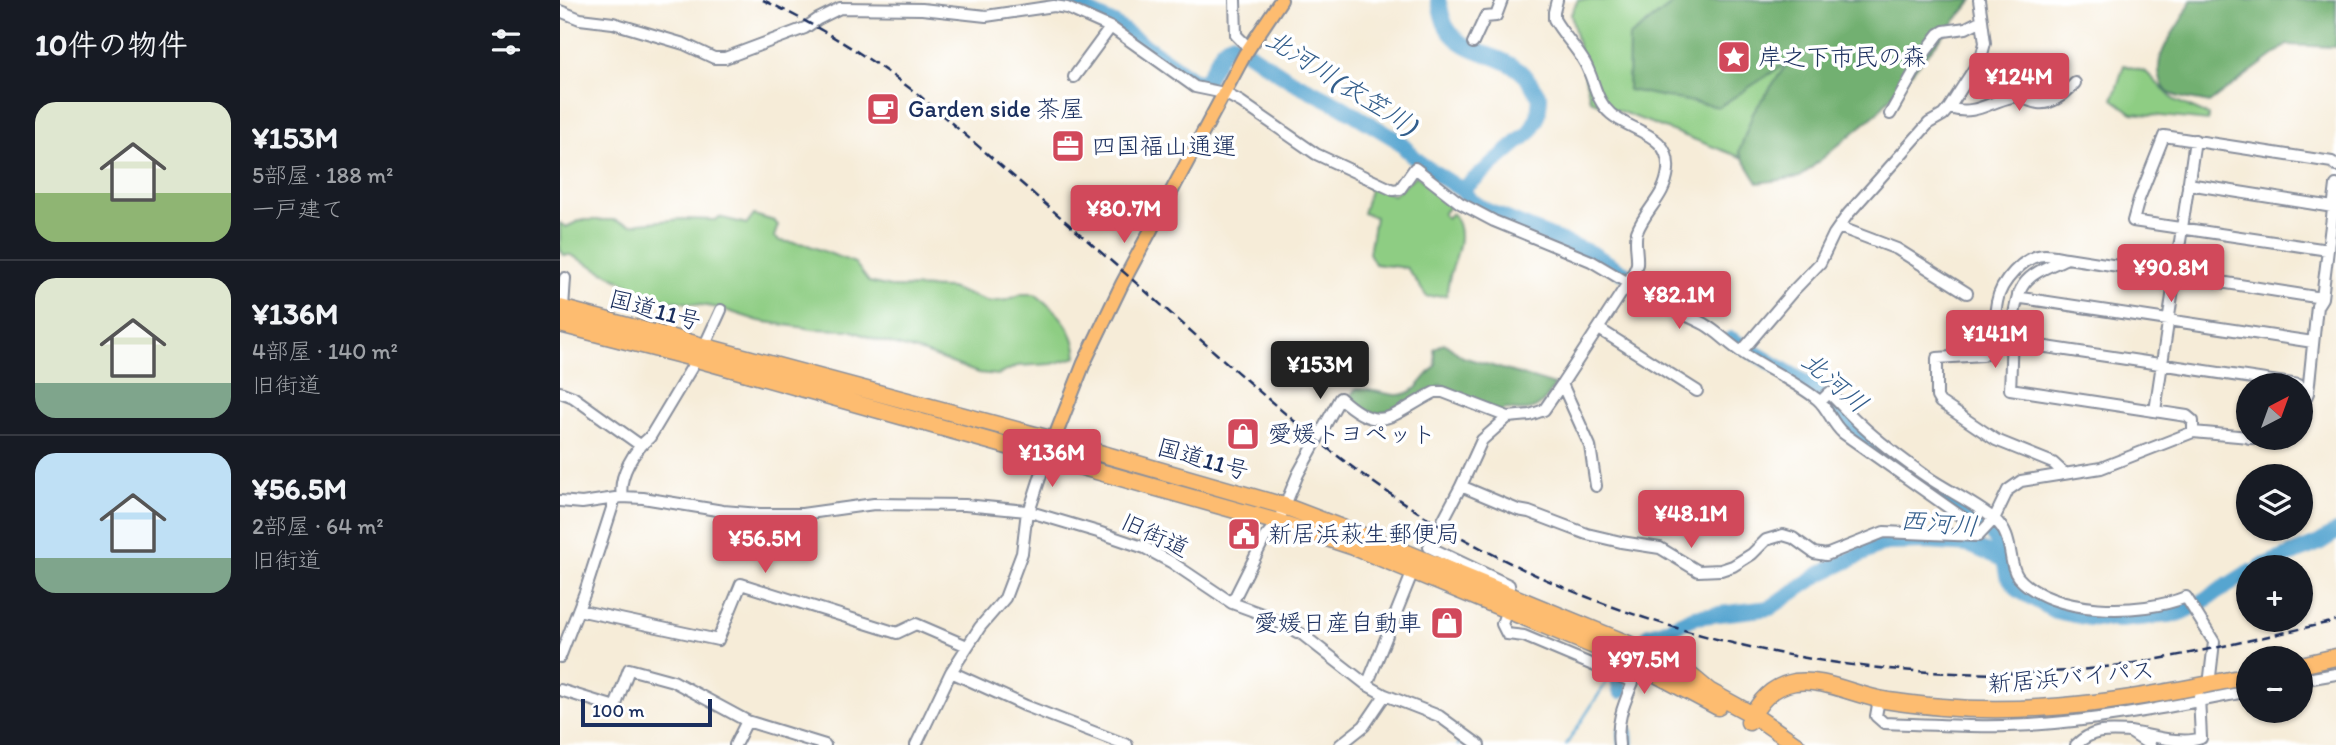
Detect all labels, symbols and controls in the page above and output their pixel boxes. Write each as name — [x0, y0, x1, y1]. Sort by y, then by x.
icon: filters — [487, 23, 525, 61]
water label: 北河川(衣笠川) — [1260, 23, 1425, 142]
text: 10件の物件 — [35, 26, 187, 63]
place icon: 岸之下市民の森 — [1715, 38, 1753, 76]
place label: 岸之下市民の森 — [1758, 42, 1926, 71]
pin: ¥124M — [1970, 54, 2068, 113]
text: ¥124M — [1985, 62, 2053, 90]
cafe icon: Garden side 茶屋 — [864, 90, 902, 128]
place label: Garden side 茶屋 — [908, 94, 1084, 123]
text: ¥153M — [252, 119, 338, 156]
office icon: 四国福山通運 — [1049, 127, 1087, 165]
icon: home — [91, 130, 175, 214]
place label: 四国福山通運 — [1092, 131, 1236, 160]
text: 5部屋 · 188 m² — [252, 161, 394, 189]
pin: ¥80.7M — [1067, 186, 1181, 245]
text: ¥80.7M — [1087, 194, 1161, 222]
text: 一戸建て — [252, 195, 344, 223]
pin: ¥90.8M — [2114, 244, 2228, 304]
text: ¥90.8M — [2133, 253, 2209, 281]
pin: ¥82.1M — [1622, 272, 1736, 331]
text: ¥82.1M — [1643, 280, 1715, 308]
street label: 国道11号 — [606, 283, 704, 336]
text: ¥136M — [252, 295, 339, 332]
icon: home — [91, 306, 175, 390]
pin: ¥141M — [1946, 310, 2044, 370]
text: ¥141M — [1962, 319, 2028, 347]
text: 4部屋 · 140 m² — [252, 337, 398, 365]
pin: ¥153M — [1271, 342, 1369, 401]
water label: 北河川 — [1795, 344, 1875, 420]
text: ¥153M — [1287, 350, 1353, 378]
text: 旧街道 — [252, 371, 321, 399]
north arrow — [2236, 373, 2314, 450]
map controls — [2236, 373, 2313, 723]
shop icon: 愛媛トヨペット — [1224, 415, 1262, 453]
place label: 愛媛トヨペット — [1268, 419, 1436, 448]
pin: ¥136M — [1003, 430, 1101, 489]
street label: 国道11号 — [1154, 432, 1252, 485]
text: ¥136M — [1019, 438, 1085, 466]
button: layers — [2236, 464, 2313, 541]
text: ¥56.5M — [252, 470, 347, 507]
icon: home — [91, 481, 175, 565]
pin: ¥48.1M — [1634, 490, 1748, 550]
text: ¥48.1M — [1654, 499, 1728, 527]
water label: 西河川 — [1899, 504, 1979, 542]
street label: 旧街道 — [1116, 506, 1194, 563]
text: 2部屋 · 64 m² — [252, 512, 384, 540]
public building icon: 新居浜萩生郵便局 — [1225, 515, 1263, 553]
pin: ¥56.5M — [708, 516, 822, 575]
place label: 新居浜萩生郵便局 — [1268, 519, 1460, 548]
text: ¥56.5M — [729, 524, 801, 552]
text: 旧街道 — [252, 546, 321, 574]
button: + — [2236, 555, 2313, 632]
shop icon: 愛媛日産自動車 — [1428, 604, 1466, 642]
place label: 愛媛日産自動車 — [1254, 608, 1422, 637]
pin: ¥97.5M — [1587, 636, 1701, 696]
text: ¥97.5M — [1608, 645, 1680, 673]
button: − — [2236, 646, 2313, 723]
street label: 新居浜バイパス — [1986, 655, 2156, 698]
scale bar — [581, 696, 712, 728]
text: 100 m — [592, 699, 644, 722]

